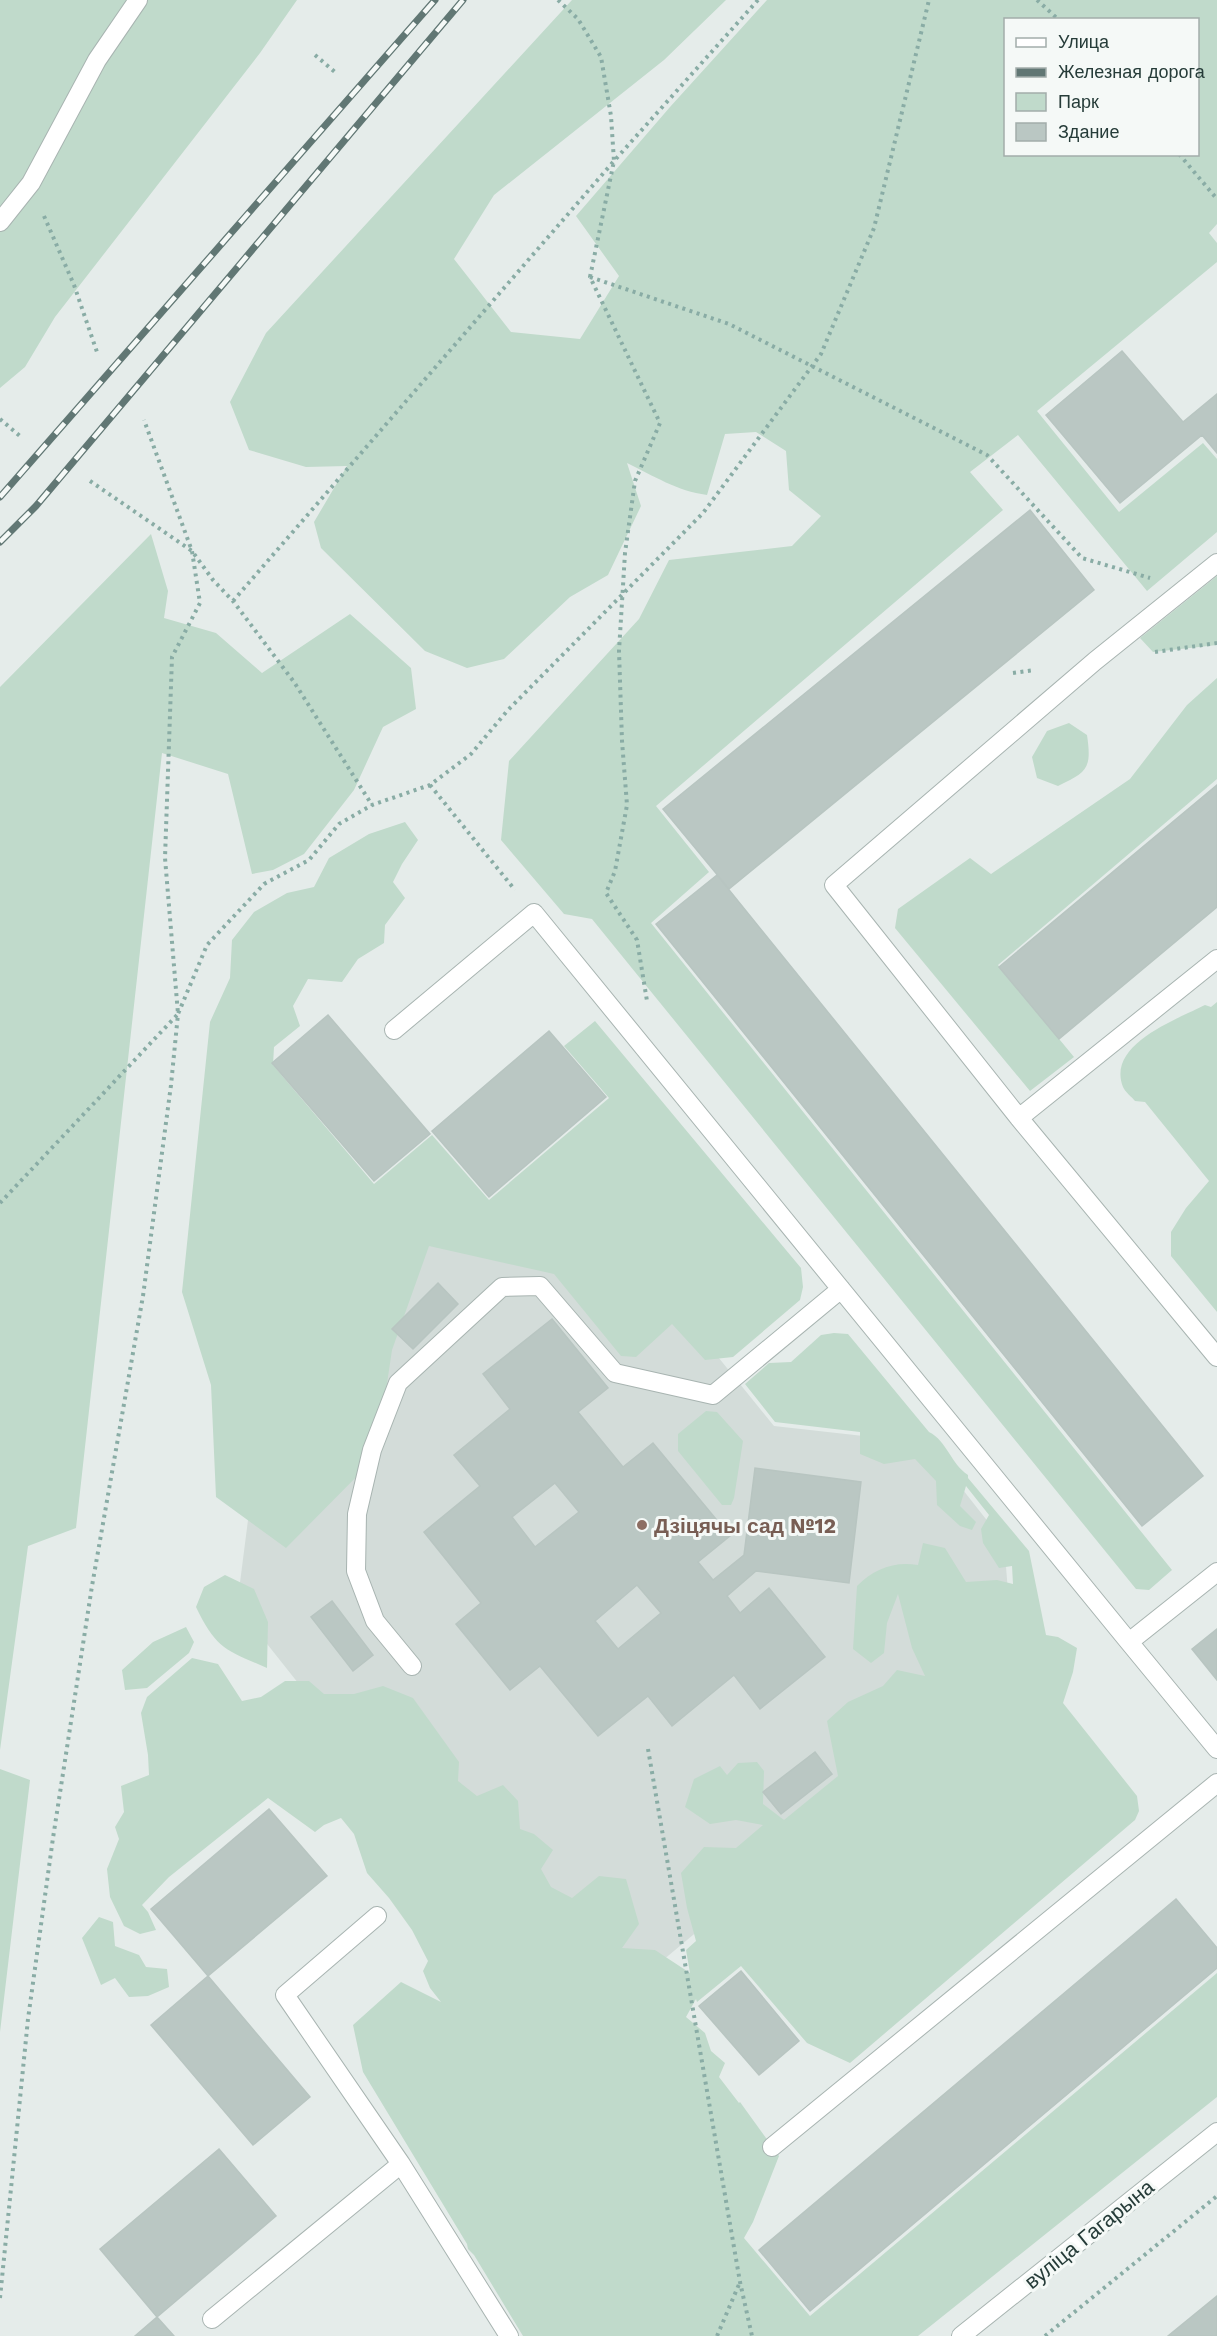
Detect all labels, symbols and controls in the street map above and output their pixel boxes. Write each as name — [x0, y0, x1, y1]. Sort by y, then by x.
legend — [1004, 18, 1199, 156]
text: Улица — [1058, 31, 1110, 52]
text: Железная дорога — [1058, 61, 1206, 82]
text: Парк — [1058, 91, 1099, 112]
text: Здание — [1058, 121, 1119, 142]
place label: Дзіцячы сад №12 — [654, 1513, 836, 1538]
marker: Дзіцячы сад №12 — [635, 1518, 649, 1532]
street label: вуліца Гагарына — [1019, 2174, 1159, 2294]

